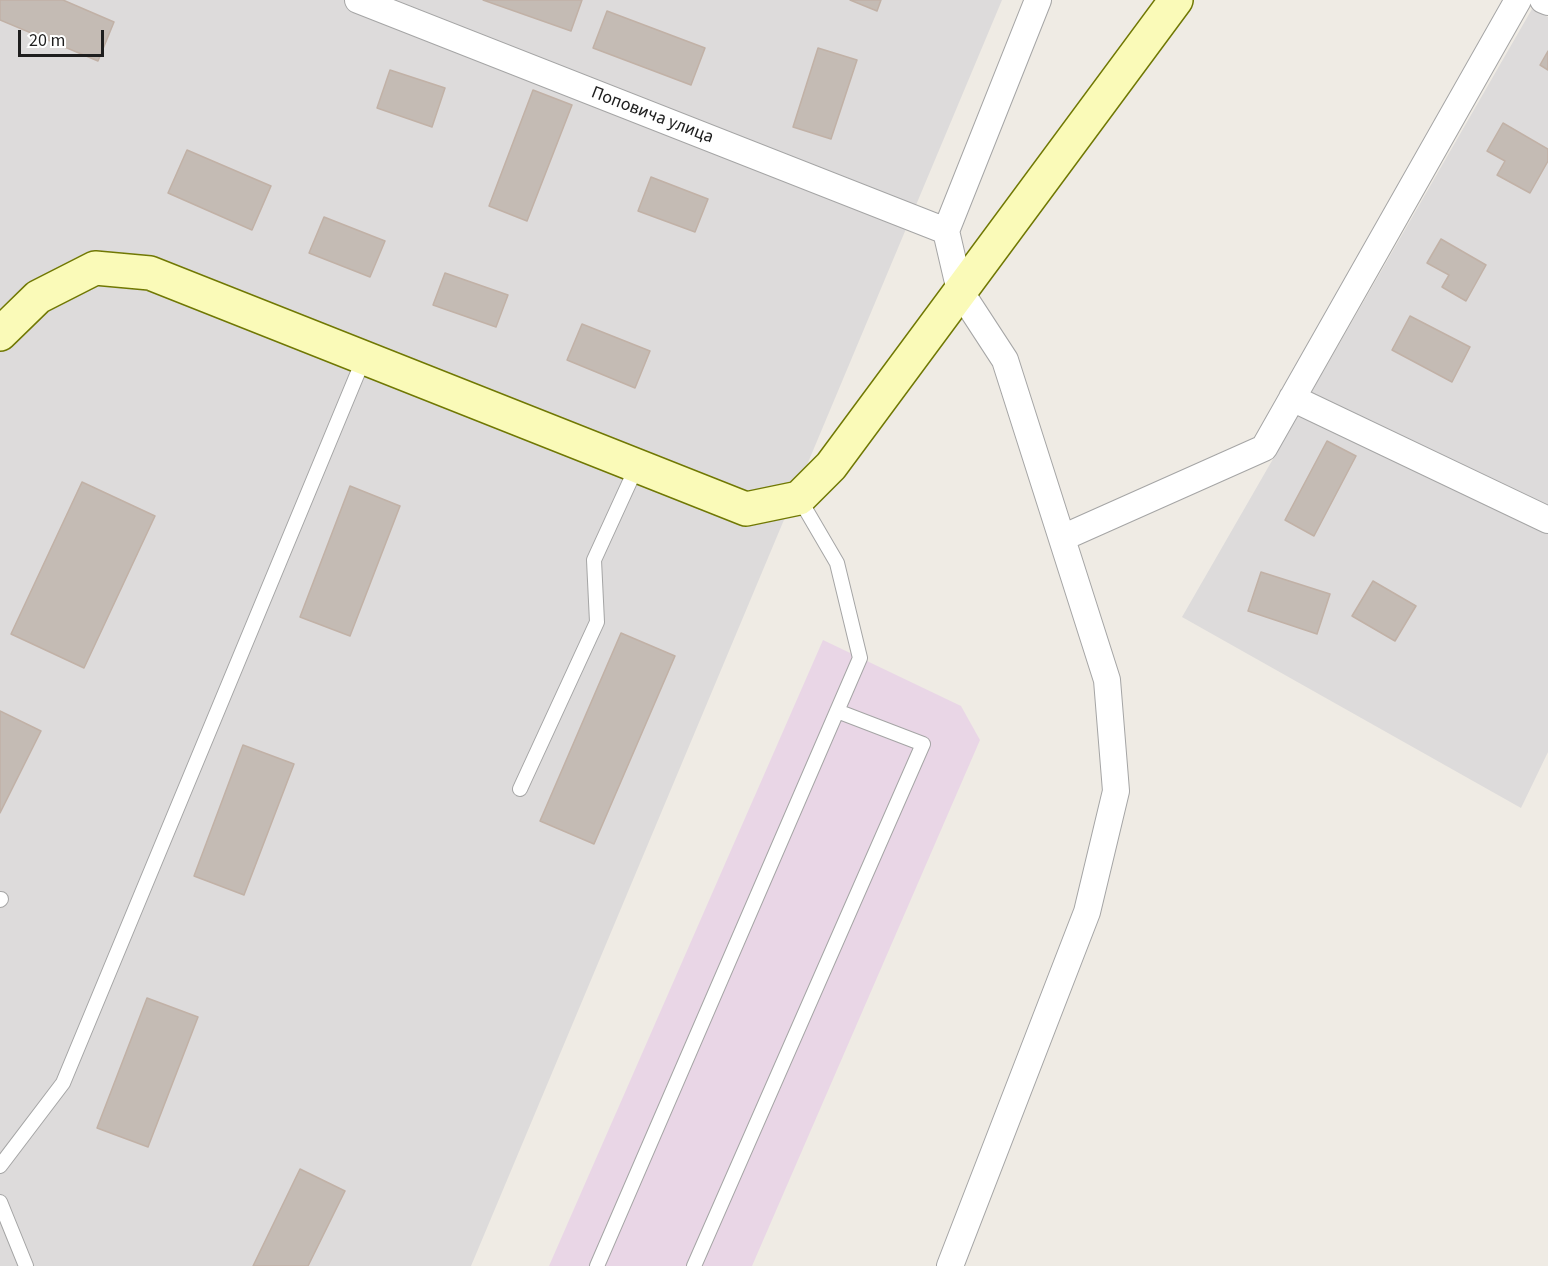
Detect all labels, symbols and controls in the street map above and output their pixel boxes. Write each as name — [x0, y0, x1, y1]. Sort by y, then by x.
scale bar — [21, 18, 106, 56]
text: 20 m — [29, 28, 65, 53]
street label: Поповича улица — [588, 83, 716, 149]

